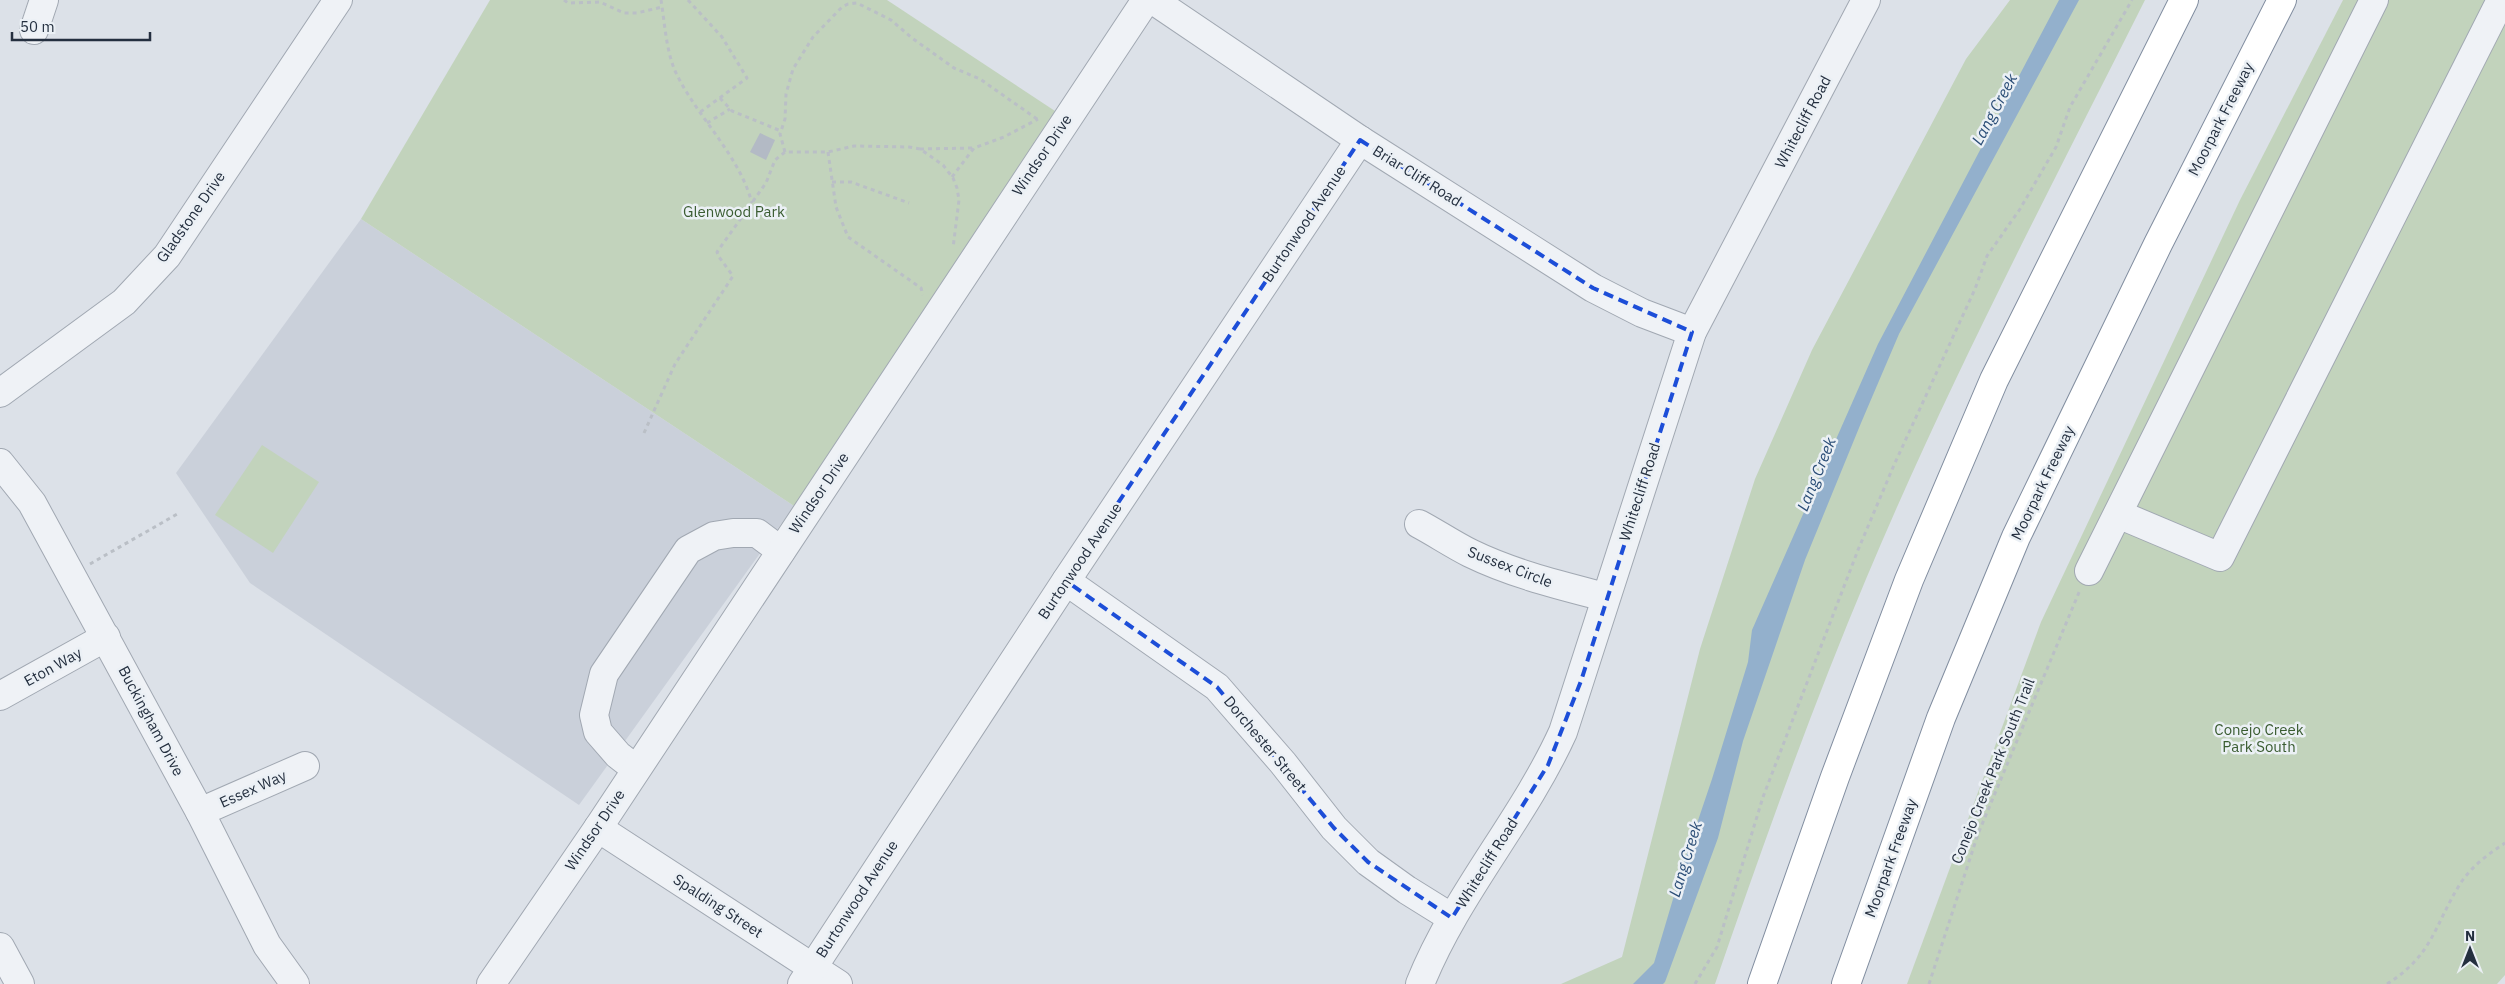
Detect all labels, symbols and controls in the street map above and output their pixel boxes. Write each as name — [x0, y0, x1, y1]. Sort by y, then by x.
scale bar — [12, 10, 150, 42]
text: 50 m — [20, 17, 55, 36]
street label: Moorpark Freeway — [2184, 58, 2258, 179]
water label: Lang Creek — [1967, 69, 2021, 148]
street label: Whitecliff Road — [1770, 72, 1835, 171]
street label: Windsor Drive — [1007, 110, 1076, 199]
street label: Briar Cliff Road — [1369, 141, 1465, 210]
street label: Burtonwood Avenue — [1258, 162, 1350, 286]
street label: Gladstone Drive — [152, 167, 229, 266]
park label: Glenwood Park — [683, 202, 785, 221]
street label: Moorpark Freeway — [2007, 422, 2079, 543]
water label: Lang Creek — [1792, 434, 1840, 514]
street label: Whitecliff Road — [1615, 440, 1664, 543]
street label: Windsor Drive — [784, 448, 853, 537]
street label: Burtonwood Avenue — [1034, 499, 1126, 623]
street label: Sussex Circle — [1465, 542, 1555, 591]
street label: Eton Way — [21, 643, 85, 690]
street label: Buckingham Drive — [114, 662, 188, 779]
street label: Conejo Creek Park South Trail — [1946, 675, 2039, 867]
street label: Dorchester Street — [1220, 692, 1311, 795]
park label: Conejo Creek Park South — [2214, 720, 2304, 756]
street label: Essex Way — [216, 765, 290, 812]
street label: Windsor Drive — [560, 785, 629, 874]
street label: Moorpark Freeway — [1860, 795, 1921, 920]
street label: Whitecliff Road — [1451, 814, 1522, 911]
water label: Lang Creek — [1664, 818, 1706, 899]
street label: Burtonwood Avenue — [811, 836, 902, 961]
street label: Spalding Street — [670, 870, 767, 942]
north arrow — [2445, 924, 2495, 974]
text: N — [2465, 927, 2475, 945]

